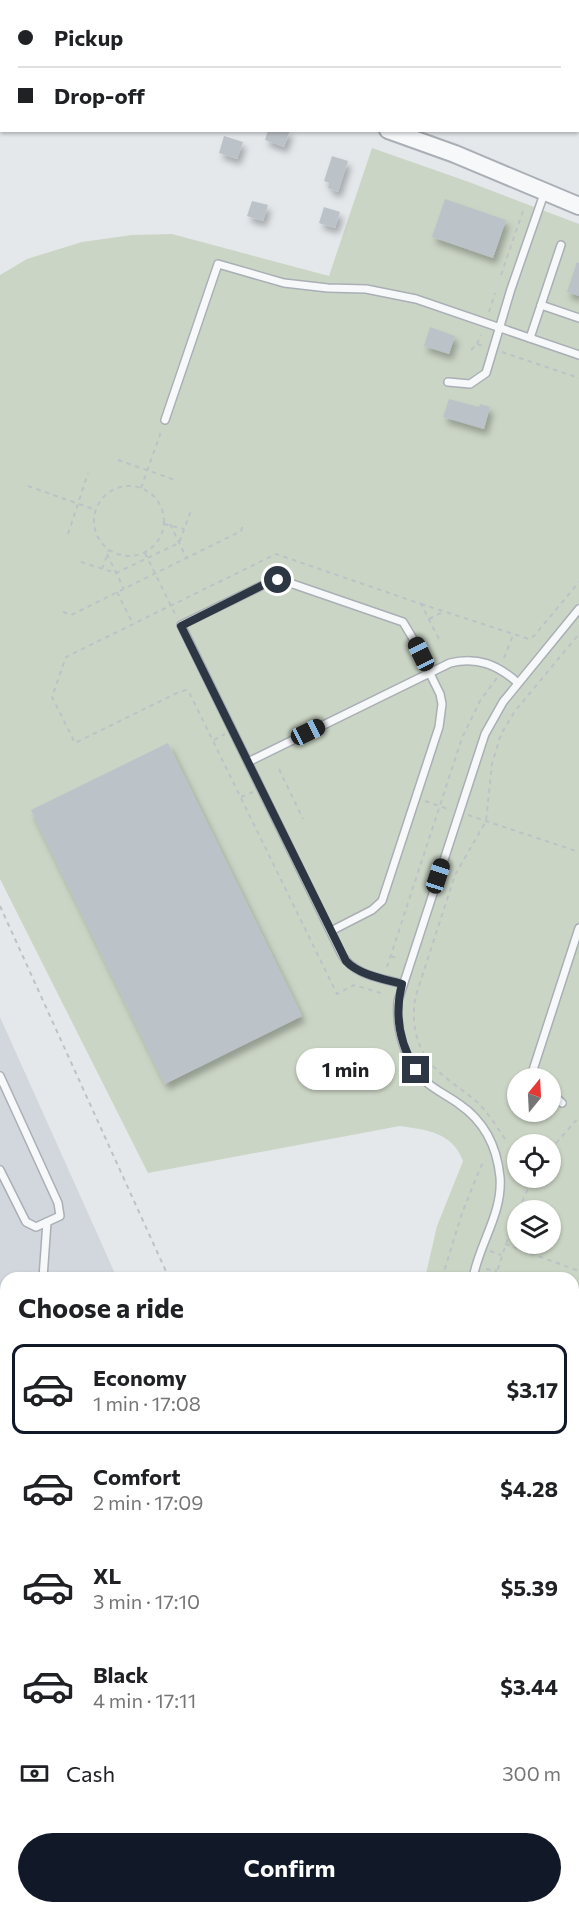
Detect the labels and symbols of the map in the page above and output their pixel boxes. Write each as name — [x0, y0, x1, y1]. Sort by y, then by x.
route start — [264, 566, 291, 593]
car — [405, 634, 437, 674]
car — [288, 716, 328, 748]
car — [424, 856, 452, 896]
callout: 1 min — [296, 1049, 395, 1091]
route end — [402, 1056, 429, 1083]
north arrow — [507, 1068, 561, 1122]

